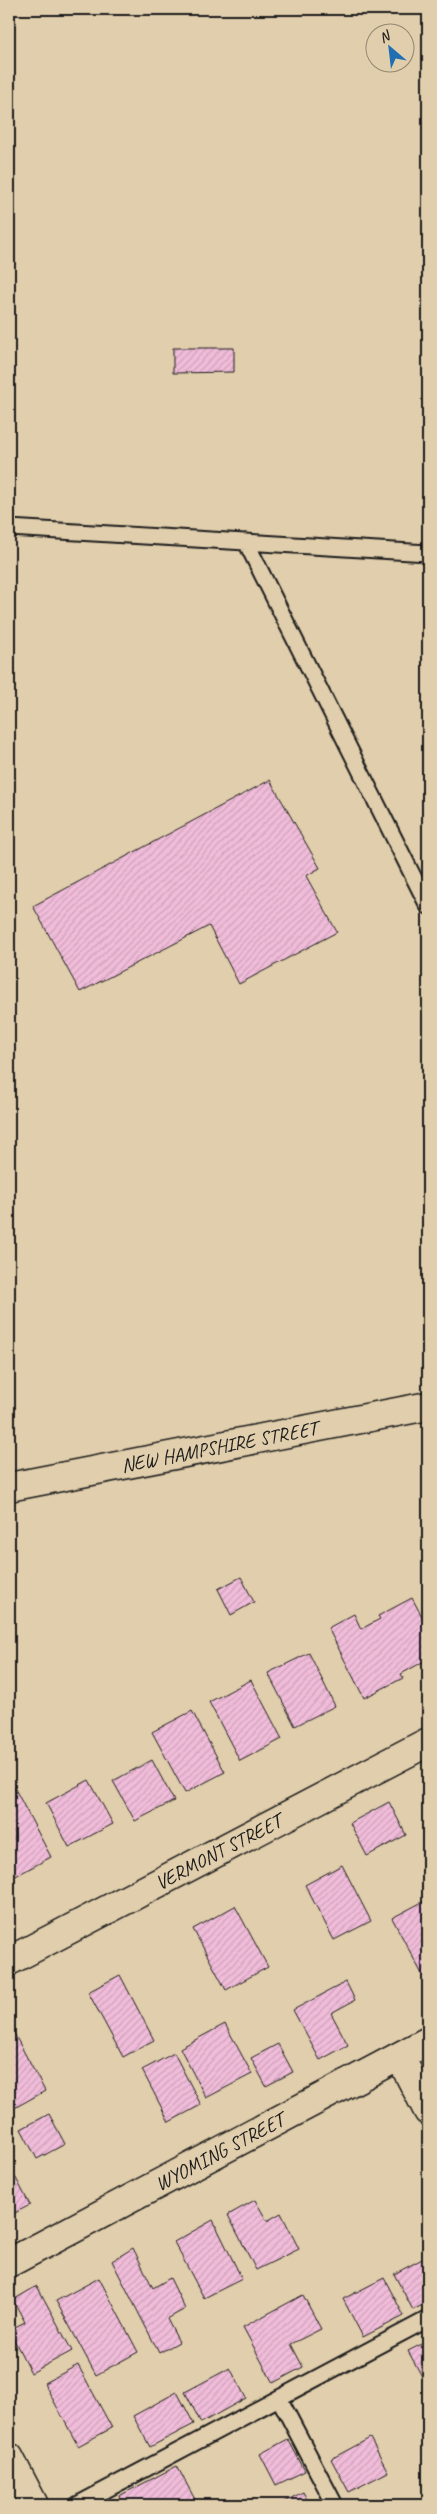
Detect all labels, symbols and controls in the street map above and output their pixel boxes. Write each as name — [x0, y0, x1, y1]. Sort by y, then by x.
north arrow — [364, 22, 414, 72]
text: N — [376, 26, 394, 47]
street label: NEW HAMPSHIRE STREET — [119, 1415, 324, 1478]
street label: VERMONT STREET — [151, 1807, 290, 1895]
street label: WYOMING STREET — [151, 2105, 293, 2196]

